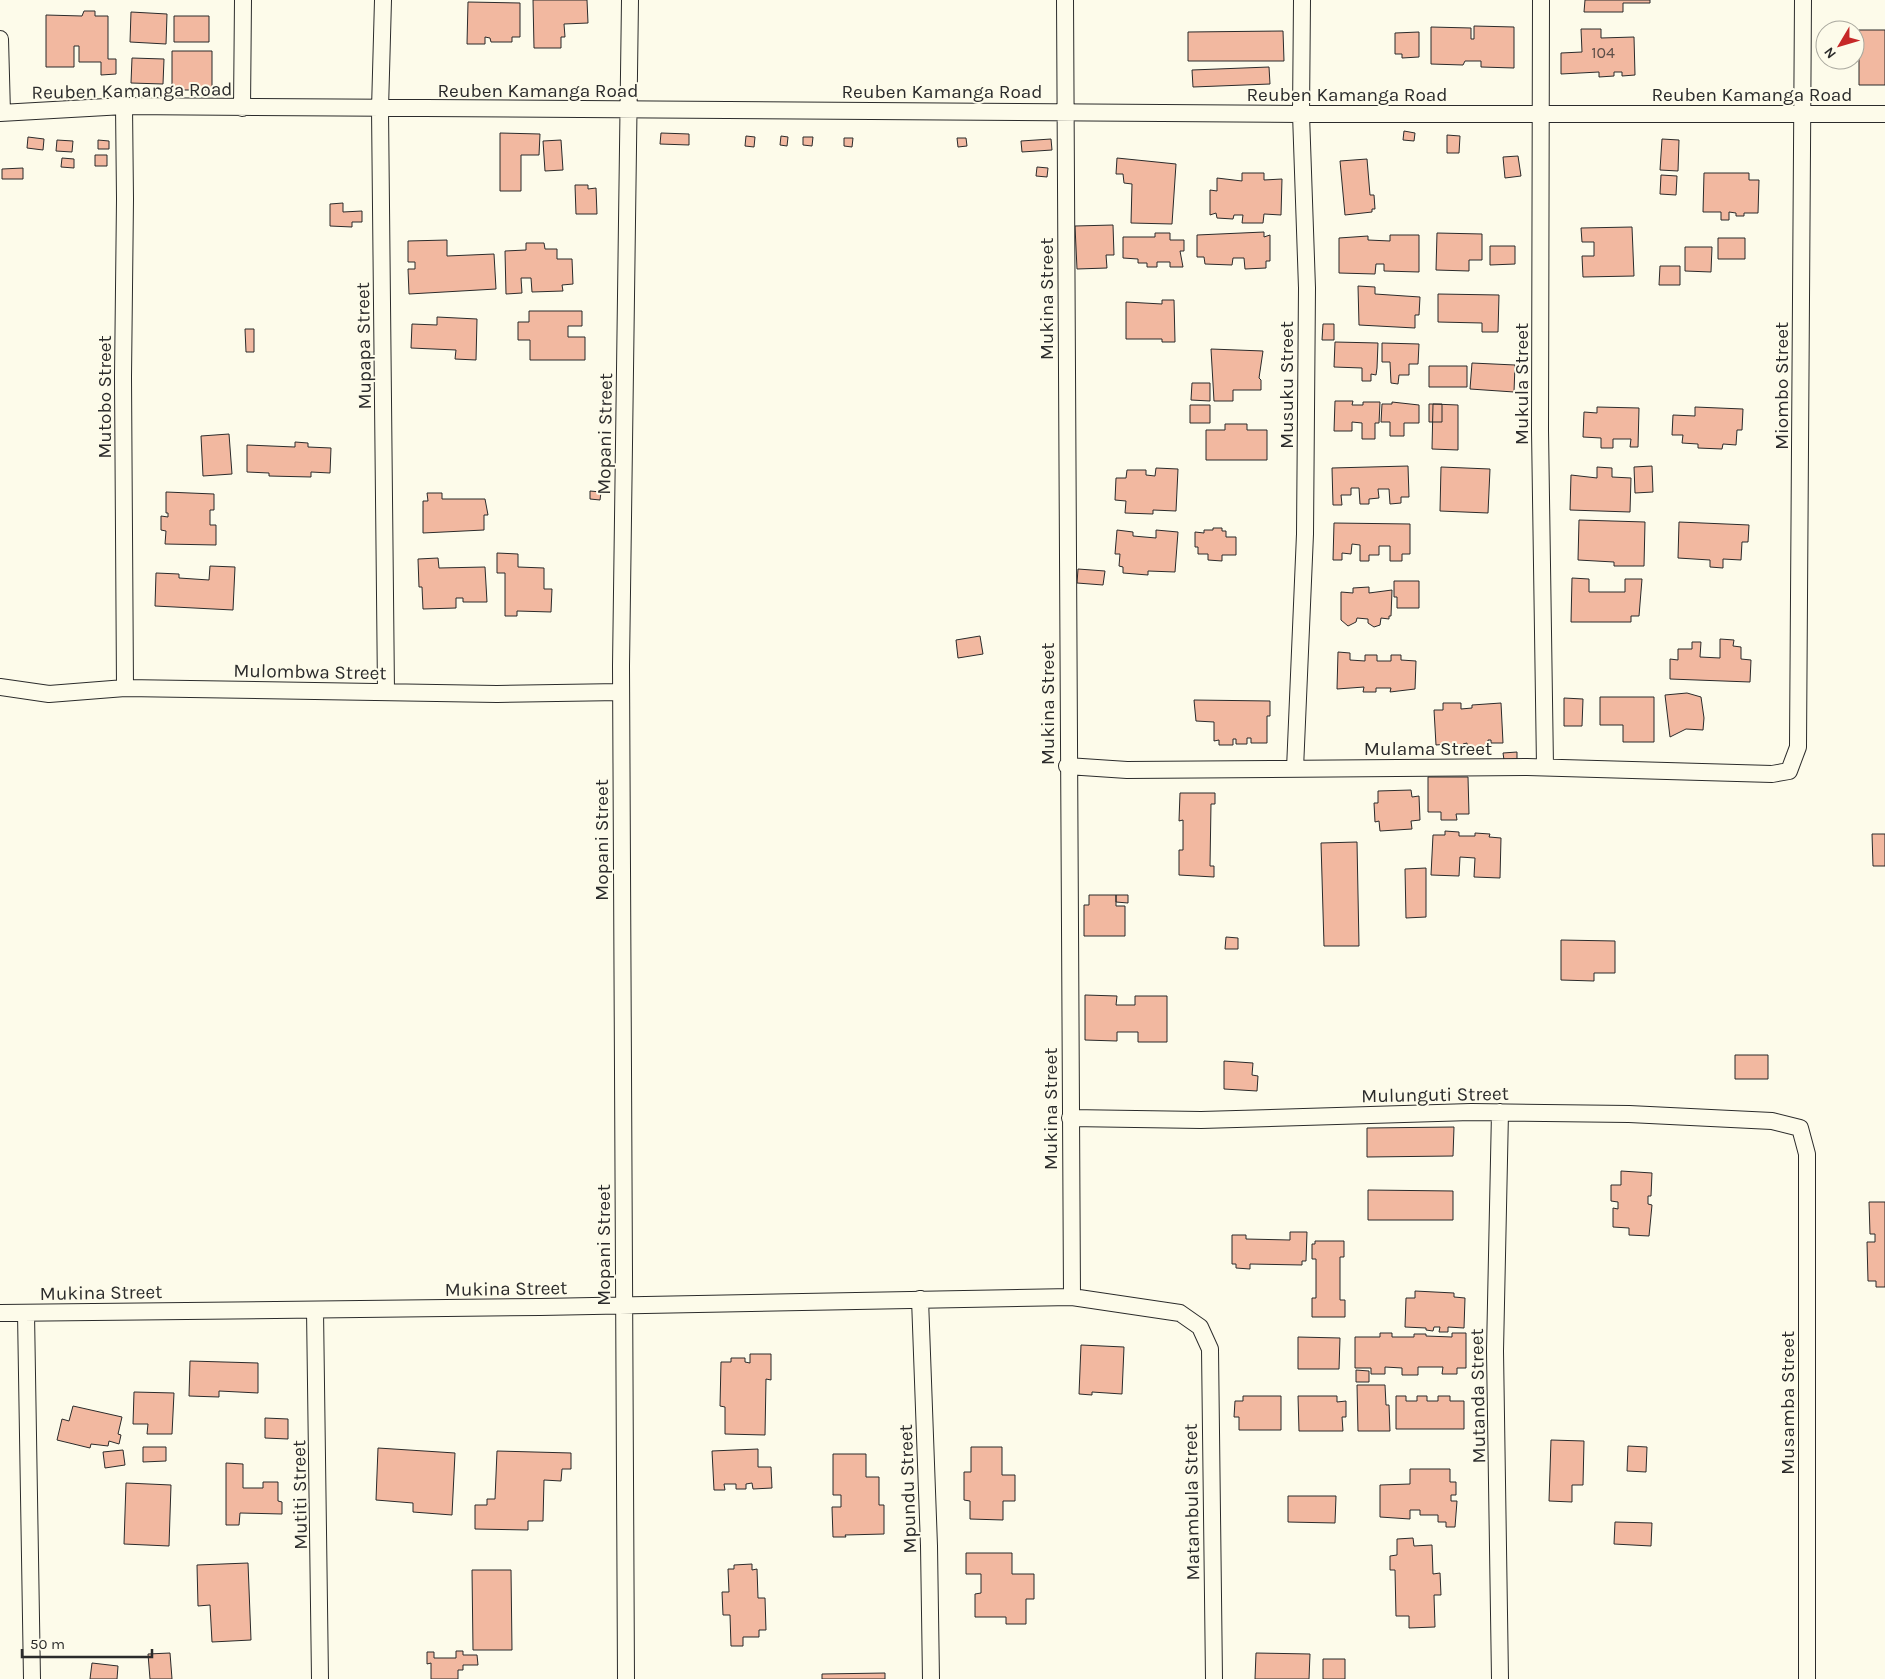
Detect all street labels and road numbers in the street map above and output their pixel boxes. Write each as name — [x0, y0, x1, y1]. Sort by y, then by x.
street label: Reuben Kamanga Road — [31, 78, 233, 104]
street label: Reuben Kamanga Road — [437, 80, 639, 102]
street label: Reuben Kamanga Road — [841, 81, 1043, 103]
street label: Reuben Kamanga Road — [1246, 84, 1448, 106]
street label: Reuben Kamanga Road — [1651, 84, 1853, 106]
street label: Mukina Street — [1036, 238, 1058, 360]
street label: Mupapa Street — [352, 282, 376, 410]
street label: Musuku Street — [1276, 321, 1298, 449]
street label: Miombo Street — [1771, 322, 1793, 450]
street label: Mukula Street — [1511, 323, 1533, 445]
street label: Mutobo Street — [94, 335, 116, 459]
street label: Mopani Street — [593, 373, 617, 495]
street label: Mukina Street — [1037, 643, 1059, 765]
street label: Mulombwa Street — [233, 660, 387, 684]
street label: Mulama Street — [1364, 738, 1492, 760]
street label: Mopani Street — [591, 779, 613, 901]
street label: Mukina Street — [1040, 1048, 1062, 1170]
street label: Mulunguti Street — [1361, 1083, 1509, 1107]
street label: Mopani Street — [593, 1184, 615, 1306]
street label: Mukina Street — [445, 1277, 567, 1301]
street label: Mukina Street — [40, 1281, 162, 1305]
street label: Mutanda Street — [1466, 1328, 1490, 1464]
street label: Musamba Street — [1777, 1331, 1799, 1475]
street label: Matambula Street — [1180, 1423, 1204, 1581]
street label: Mpundu Street — [895, 1424, 921, 1554]
street label: Mutiti Street — [288, 1440, 312, 1550]

